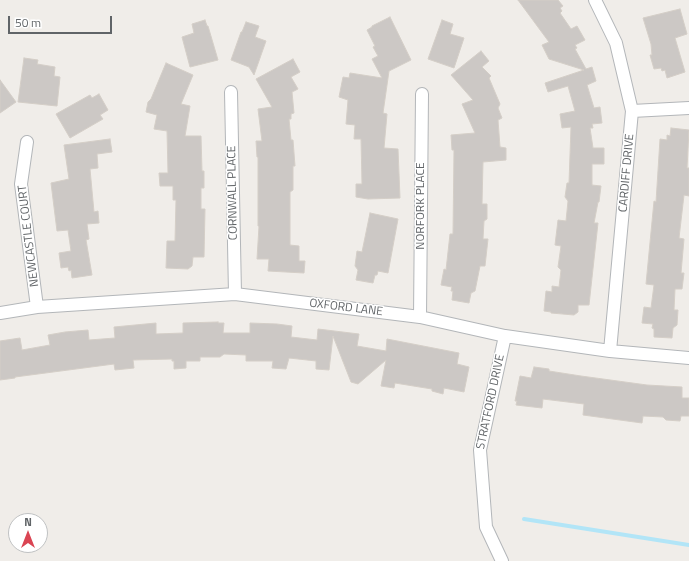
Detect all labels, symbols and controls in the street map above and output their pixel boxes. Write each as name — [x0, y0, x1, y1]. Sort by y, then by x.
scale bar — [10, 8, 114, 34]
text: 50 m — [15, 13, 41, 32]
street label: CARDIFF DRIVE — [616, 133, 638, 213]
street label: CORNWALL PLACE — [225, 146, 241, 240]
street label: NORFORK PLACE — [414, 162, 428, 250]
street label: NEWCASTLE COURT — [16, 184, 42, 288]
street label: OXFORD LANE — [308, 296, 384, 320]
street label: STRATFORD DRIVE — [474, 353, 508, 451]
north arrow — [8, 513, 48, 553]
text: N — [24, 514, 32, 530]

